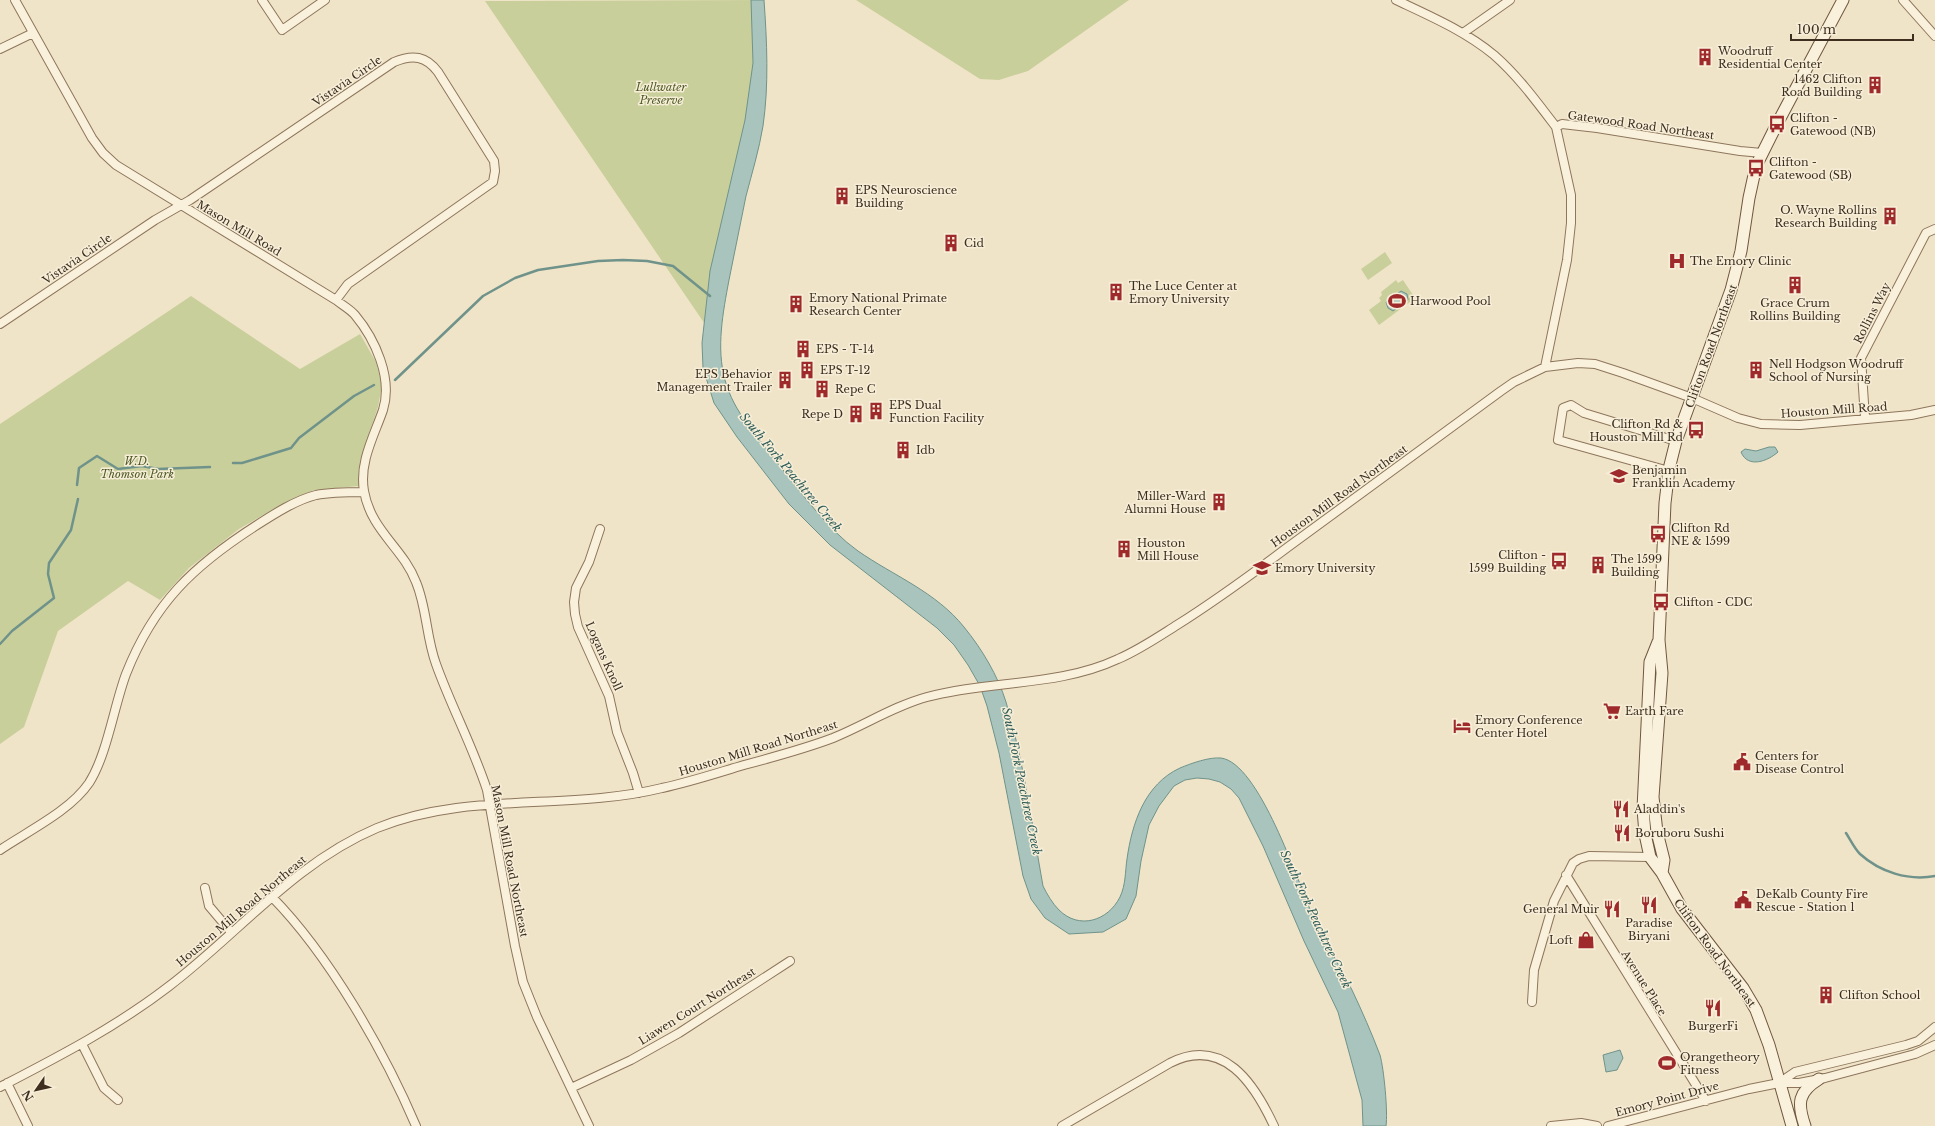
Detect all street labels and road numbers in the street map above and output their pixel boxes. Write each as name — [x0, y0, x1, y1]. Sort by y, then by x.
street label: Vistavia Circle — [309, 53, 384, 110]
street label: Gatewood Road Northeast — [1567, 108, 1716, 142]
street label: Mason Mill Road — [194, 197, 284, 259]
street label: Vistavia Circle — [39, 231, 114, 288]
street label: Rollins Way — [1851, 280, 1893, 346]
street label: Clifton Road Northeast — [1682, 282, 1740, 410]
street label: Houston Mill Road — [1780, 399, 1888, 421]
street label: Houston Mill Road Northeast — [1268, 441, 1411, 550]
street label: Logans Knoll — [583, 619, 626, 693]
street label: Houston Mill Road Northeast — [677, 717, 840, 779]
street label: Mason Mill Road Northeast — [488, 784, 532, 939]
street label: Houston Mill Road Northeast — [173, 852, 309, 969]
street label: Clifton Road Northeast — [1671, 896, 1760, 1011]
street label: Avenue Place — [1618, 947, 1670, 1018]
street label: Liawen Court Northeast — [636, 964, 759, 1048]
street label: Emory Point Drive — [1614, 1078, 1720, 1120]

